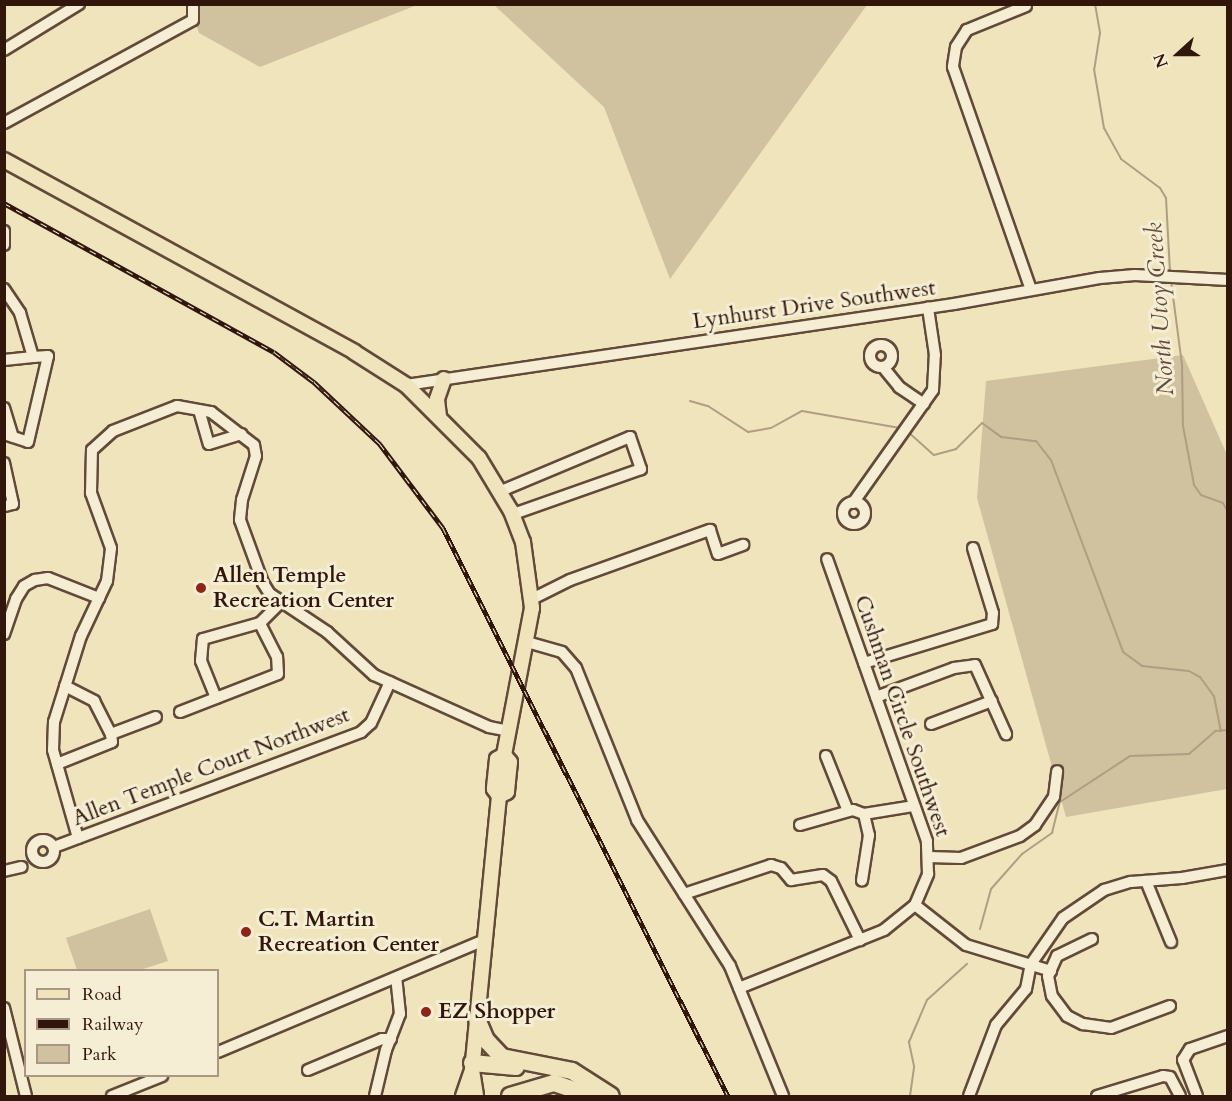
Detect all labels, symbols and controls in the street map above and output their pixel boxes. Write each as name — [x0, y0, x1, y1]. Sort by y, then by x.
north arrow — [1148, 24, 1208, 84]
text: N — [1148, 50, 1174, 71]
water label: North Utoy Creek — [1140, 221, 1180, 397]
street label: Lynhurst Drive Southwest — [691, 275, 937, 335]
place label: Allen Temple Recreation Center — [213, 562, 394, 614]
marker: Allen Temple Recreation Center — [194, 581, 208, 595]
street label: Cushman Circle Southwest — [848, 592, 956, 840]
street label: Allen Temple Court Northwest — [69, 702, 353, 832]
place label: C.T. Martin Recreation Center — [258, 906, 439, 957]
marker: C.T. Martin Recreation Center — [239, 925, 253, 939]
legend — [24, 969, 219, 1077]
text: Road — [82, 982, 122, 1007]
place label: EZ Shopper — [438, 999, 555, 1025]
marker: EZ Shopper — [419, 1005, 433, 1019]
text: Railway — [82, 1012, 144, 1037]
text: Park — [82, 1042, 117, 1067]

